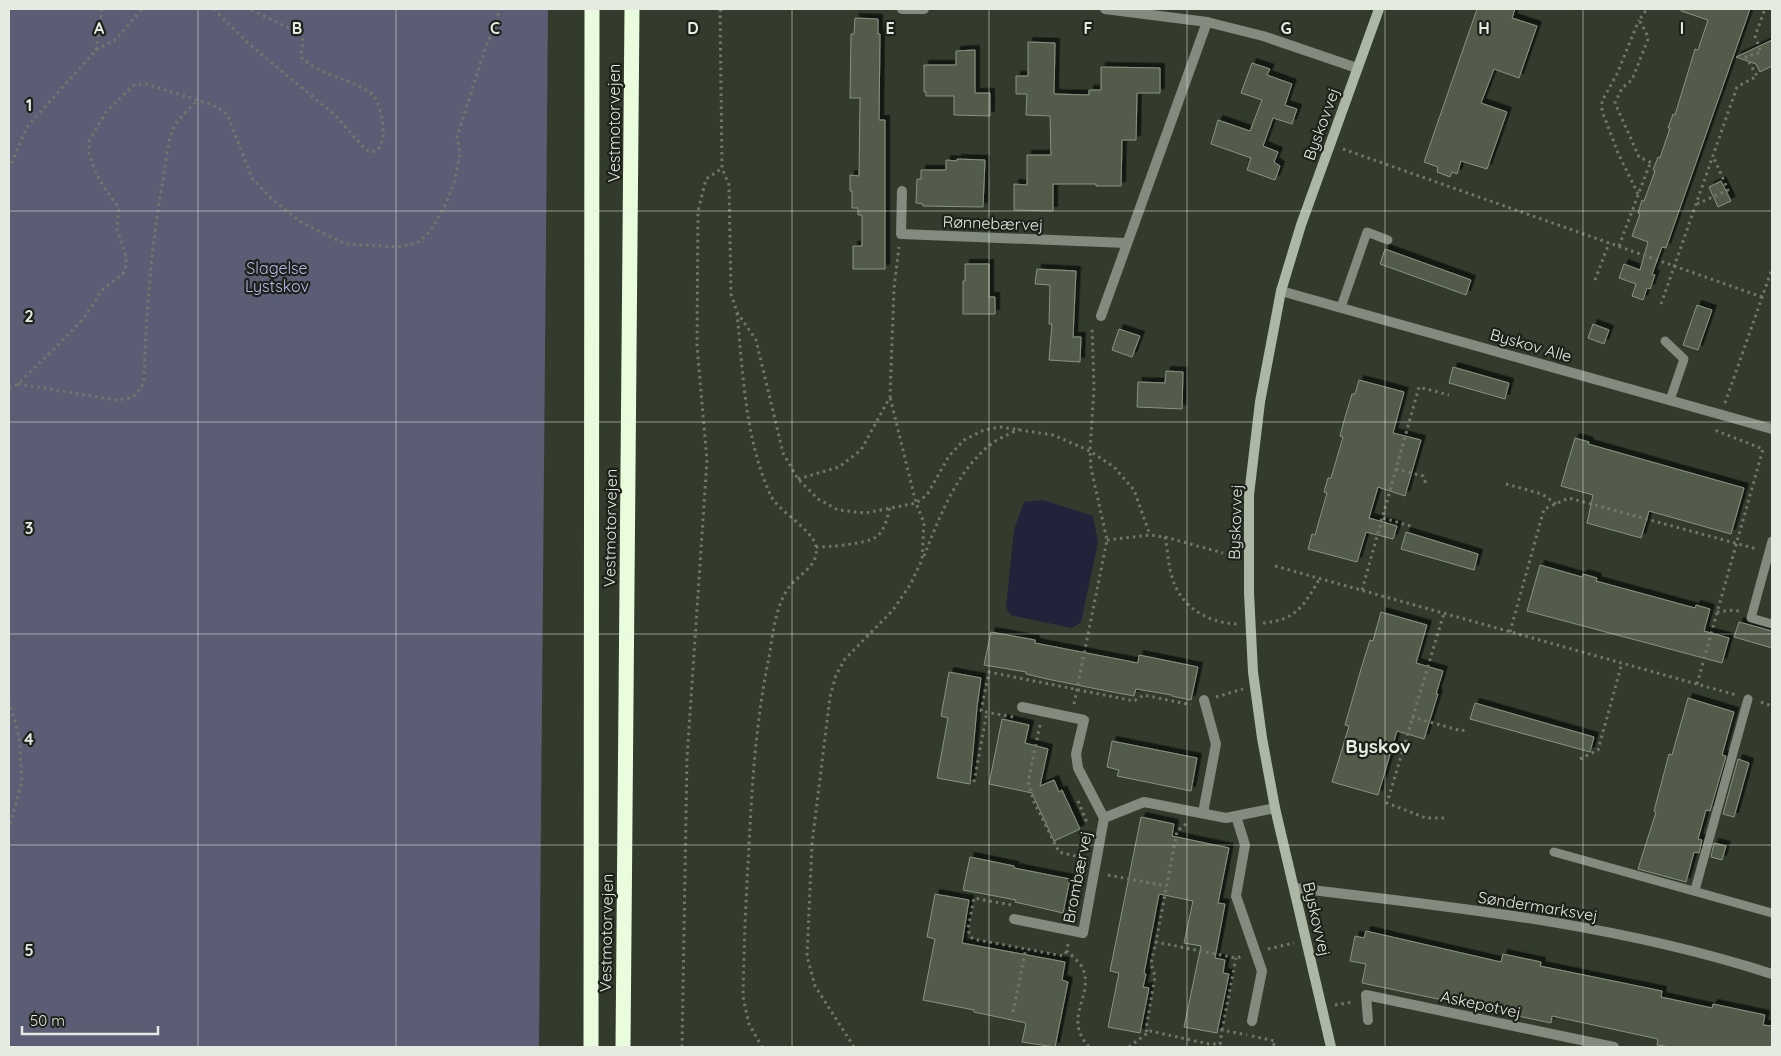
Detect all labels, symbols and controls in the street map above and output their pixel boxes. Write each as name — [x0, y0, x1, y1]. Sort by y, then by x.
text: A — [94, 18, 105, 38]
text: B — [292, 18, 302, 38]
text: C — [490, 18, 500, 38]
text: D — [687, 18, 699, 38]
text: E — [885, 18, 895, 38]
text: F — [1084, 18, 1093, 38]
text: G — [1280, 18, 1292, 38]
text: H — [1478, 18, 1490, 38]
text: I — [1680, 18, 1684, 38]
street label: Vestmotorvejen — [604, 64, 624, 182]
street label: Byskovvej — [1299, 85, 1343, 163]
text: 1 — [26, 95, 32, 115]
street label: Rønnebærvej — [942, 211, 1044, 235]
park label: Slagelse Lystskov — [245, 258, 309, 296]
text: 2 — [24, 306, 34, 326]
street label: Byskov Alle — [1488, 324, 1574, 366]
street label: Vestmotorvejen — [599, 469, 621, 587]
street label: Byskovvej — [1224, 484, 1246, 560]
text: 3 — [25, 518, 33, 538]
text: 4 — [24, 729, 34, 749]
district label: Byskov — [1345, 734, 1411, 758]
street label: Brombærvej — [1058, 829, 1096, 925]
street label: Vestmotorvejen — [595, 874, 617, 992]
street label: Byskovvej — [1299, 880, 1335, 958]
street label: Søndermarksvej — [1477, 887, 1599, 925]
text: 5 — [24, 940, 34, 960]
street label: Askepotvej — [1439, 986, 1523, 1022]
scale bar — [22, 1004, 159, 1036]
text: 50 m — [30, 1011, 65, 1030]

